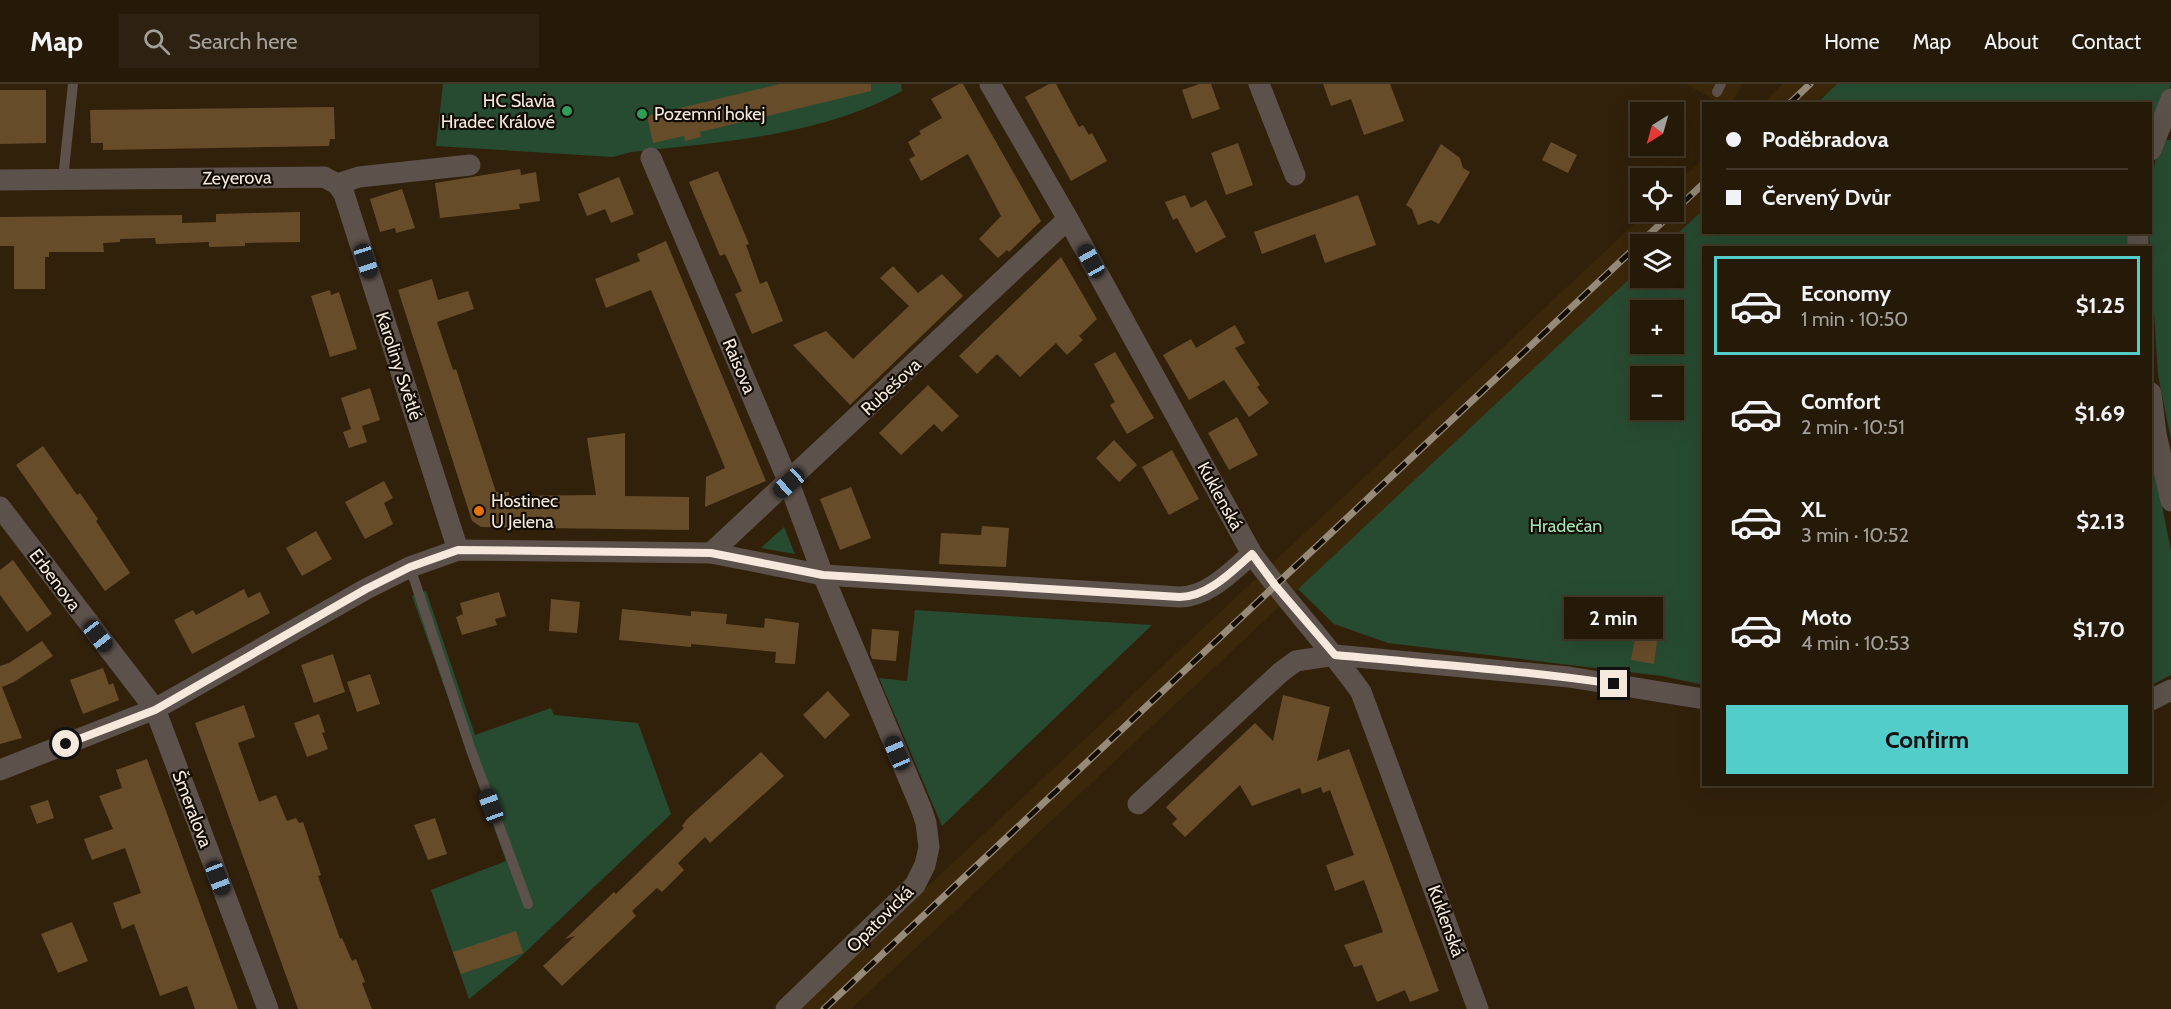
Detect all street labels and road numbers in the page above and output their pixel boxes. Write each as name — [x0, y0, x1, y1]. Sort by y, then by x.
street label: Zeyerova — [202, 166, 272, 190]
street label: Karoliny Světlé — [371, 309, 427, 423]
street label: Raisova — [718, 335, 761, 397]
street label: Rubešova — [856, 354, 926, 420]
street label: Kuklenská — [1192, 458, 1248, 534]
street label: Erbenova — [25, 545, 86, 616]
street label: Šmeralova — [167, 767, 217, 851]
street label: Opatovická — [842, 881, 918, 957]
street label: Kuklenská — [1423, 882, 1469, 960]

